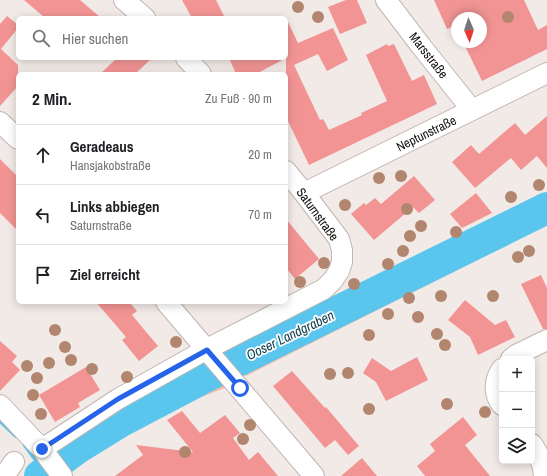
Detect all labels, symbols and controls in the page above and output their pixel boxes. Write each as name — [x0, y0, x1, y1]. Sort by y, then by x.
north arrow — [451, 12, 487, 48]
search box — [16, 16, 288, 60]
icon: search — [30, 27, 52, 49]
text: Hier suchen — [62, 28, 128, 49]
street label: Marsstraße — [405, 29, 452, 82]
text: 2 Min. — [32, 87, 72, 110]
text: Zu Fuß · 90 m — [205, 90, 272, 107]
street label: Neptunstraße — [393, 112, 459, 155]
text: Geradeaus — [70, 136, 134, 157]
icon: ahead — [32, 144, 54, 166]
text: 20 m — [248, 146, 272, 163]
text: Hansjakobstraße — [70, 157, 151, 174]
street label: Saturnstraße — [293, 184, 343, 244]
text: Links abbiegen — [70, 196, 160, 217]
icon: left — [32, 204, 54, 226]
text: 70 m — [248, 206, 272, 223]
text: Saturnstraße — [70, 217, 132, 234]
icon: arrive — [32, 264, 54, 286]
text: Ziel erreicht — [70, 264, 140, 285]
water label: Ooser Landgraben — [243, 306, 337, 364]
map controls — [499, 356, 535, 464]
button: + — [499, 356, 535, 392]
route start — [231, 379, 249, 397]
button: − — [499, 392, 535, 428]
button: layers — [499, 428, 535, 464]
route end — [33, 440, 51, 458]

